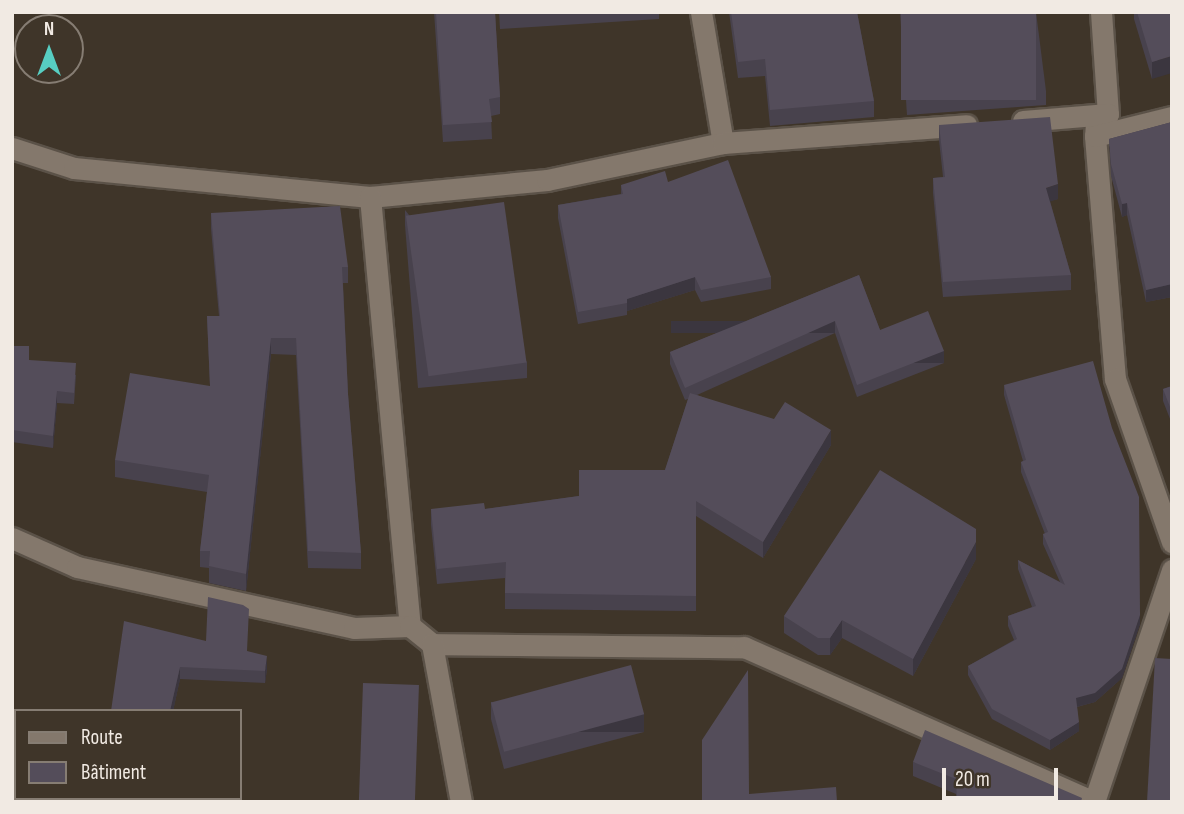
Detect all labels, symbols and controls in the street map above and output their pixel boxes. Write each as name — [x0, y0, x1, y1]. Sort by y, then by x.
north arrow — [14, 14, 84, 84]
text: N — [44, 18, 54, 41]
legend — [14, 709, 242, 800]
text: Route — [81, 725, 123, 750]
scale bar — [946, 754, 1062, 798]
text: Bâtiment — [81, 760, 146, 785]
text: 20 m — [955, 767, 990, 792]

